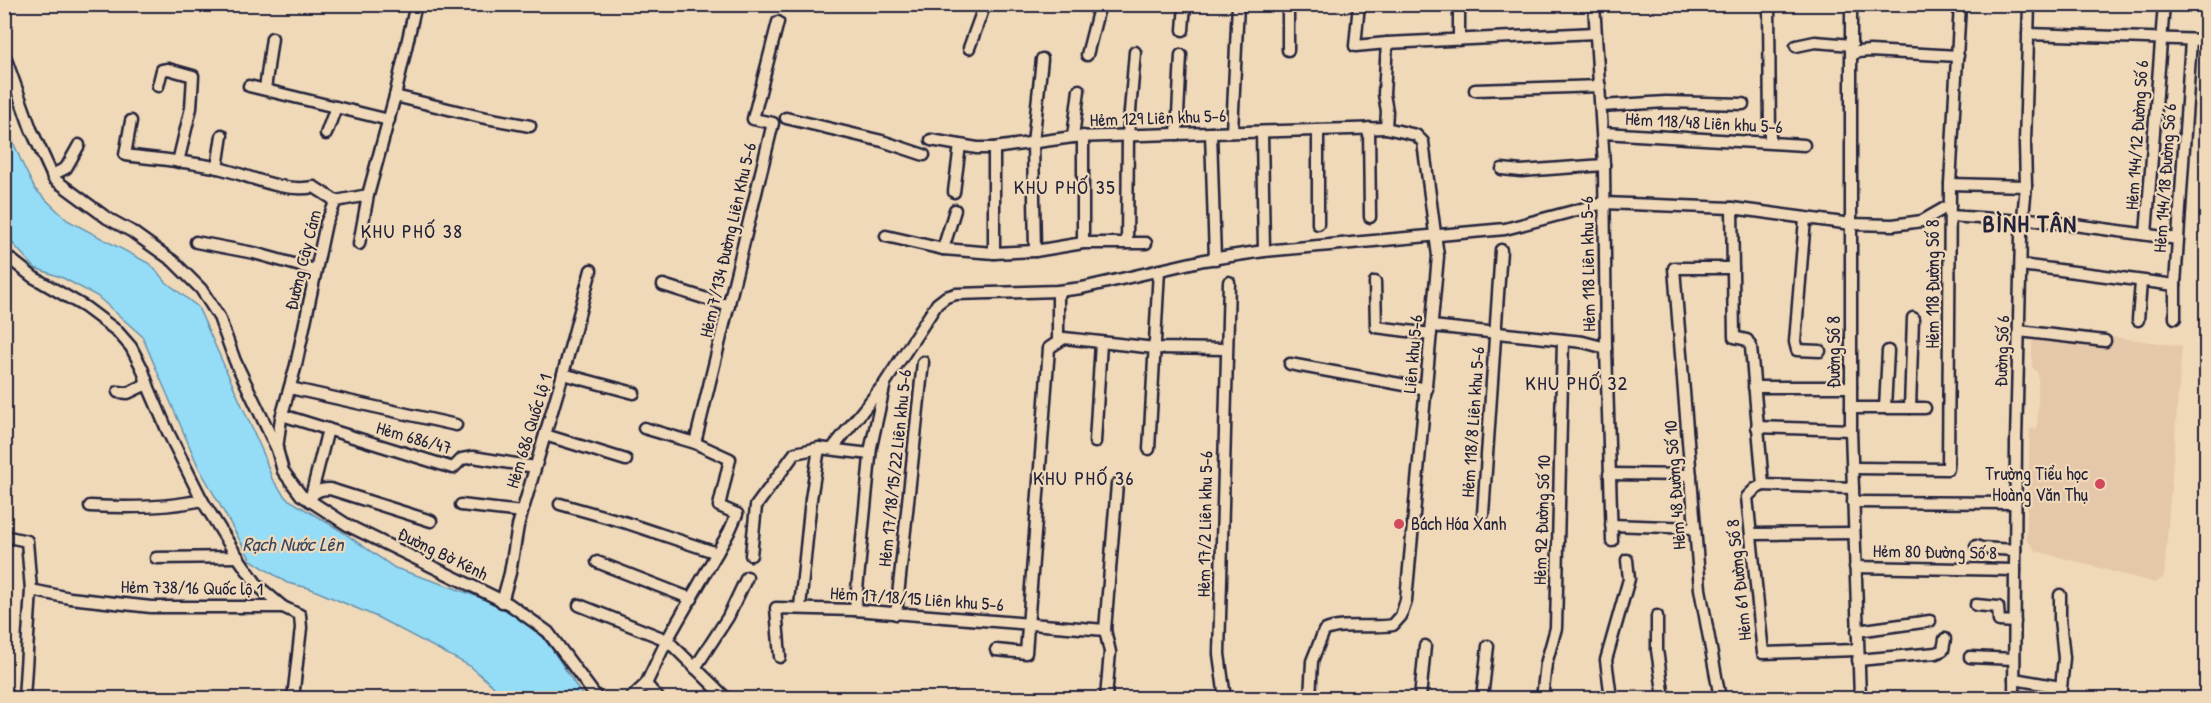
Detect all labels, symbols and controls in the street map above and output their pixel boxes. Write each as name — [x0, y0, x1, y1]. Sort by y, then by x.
street label: Hẻm 144/12 Đường Số 6 — [2119, 59, 2154, 211]
street label: Hẻm 144/18 Đường Số 6 — [2147, 102, 2182, 253]
street label: Hẻm 129 Liên khu 5-6 — [1089, 103, 1227, 132]
street label: Hẻm 118/48 Liên khu 5-6 — [1625, 106, 1783, 139]
street label: Hẻm 7/134 Đường Liên Khu 5-6 — [693, 140, 762, 340]
district label: KHU PHỐ 35 — [1014, 173, 1116, 200]
street label: Hẻm 118 Liên khu 5-6 — [1574, 196, 1601, 332]
street label: Đường Cây Cám — [278, 207, 327, 313]
district label: BÌNH TÂN — [1982, 207, 2078, 239]
district label: KHU PHỐ 38 — [361, 217, 463, 244]
street label: Hẻm 118 Đường Số 8 — [1920, 219, 1945, 349]
street label: Liên khu 5-6 — [1397, 314, 1428, 394]
street label: Đường Số 6 — [1988, 315, 2015, 387]
street label: Đường Số 8 — [1821, 316, 1846, 388]
street label: Hẻm 118/8 Liên khu 5-6 — [1455, 346, 1490, 498]
street label: Hẻm 17/18/15/22 Liên khu 5-6 — [872, 368, 917, 568]
district label: KHU PHỐ 32 — [1525, 369, 1629, 396]
street label: Hẻm 686 Quốc lộ 1 — [499, 371, 558, 491]
street label: Hẻm 686/47 — [373, 415, 455, 460]
street label: Hẻm 48 Đường Số 10 — [1658, 420, 1691, 551]
street label: Hẻm 17/2 Liên khu 5-6 — [1191, 451, 1218, 597]
street label: Hẻm 92 Đường Số 10 — [1527, 455, 1556, 585]
place label: Trường Tiểu học Hoàng Văn Thụ — [1985, 461, 2088, 507]
district label: KHU PHỐ 36 — [1033, 464, 1135, 491]
marker: Trường Tiểu học Hoàng Văn Thụ — [2093, 477, 2107, 491]
place label: Bách Hóa Xanh — [1411, 511, 1507, 536]
marker: Bách Hóa Xanh — [1392, 517, 1406, 531]
street label: Hẻm 61 Đường Số 8 — [1720, 518, 1757, 642]
street label: Đường Bờ Kênh — [394, 521, 493, 586]
water label: Rạch Nước Lên — [242, 530, 346, 557]
street label: Hẻm 80 Đường Số 8 — [1873, 538, 1997, 565]
street label: Hẻm 738/16 Quốc lộ 1 — [121, 574, 263, 601]
street label: Hẻm 17/18/15 Liên khu 5-6 — [829, 580, 1005, 617]

